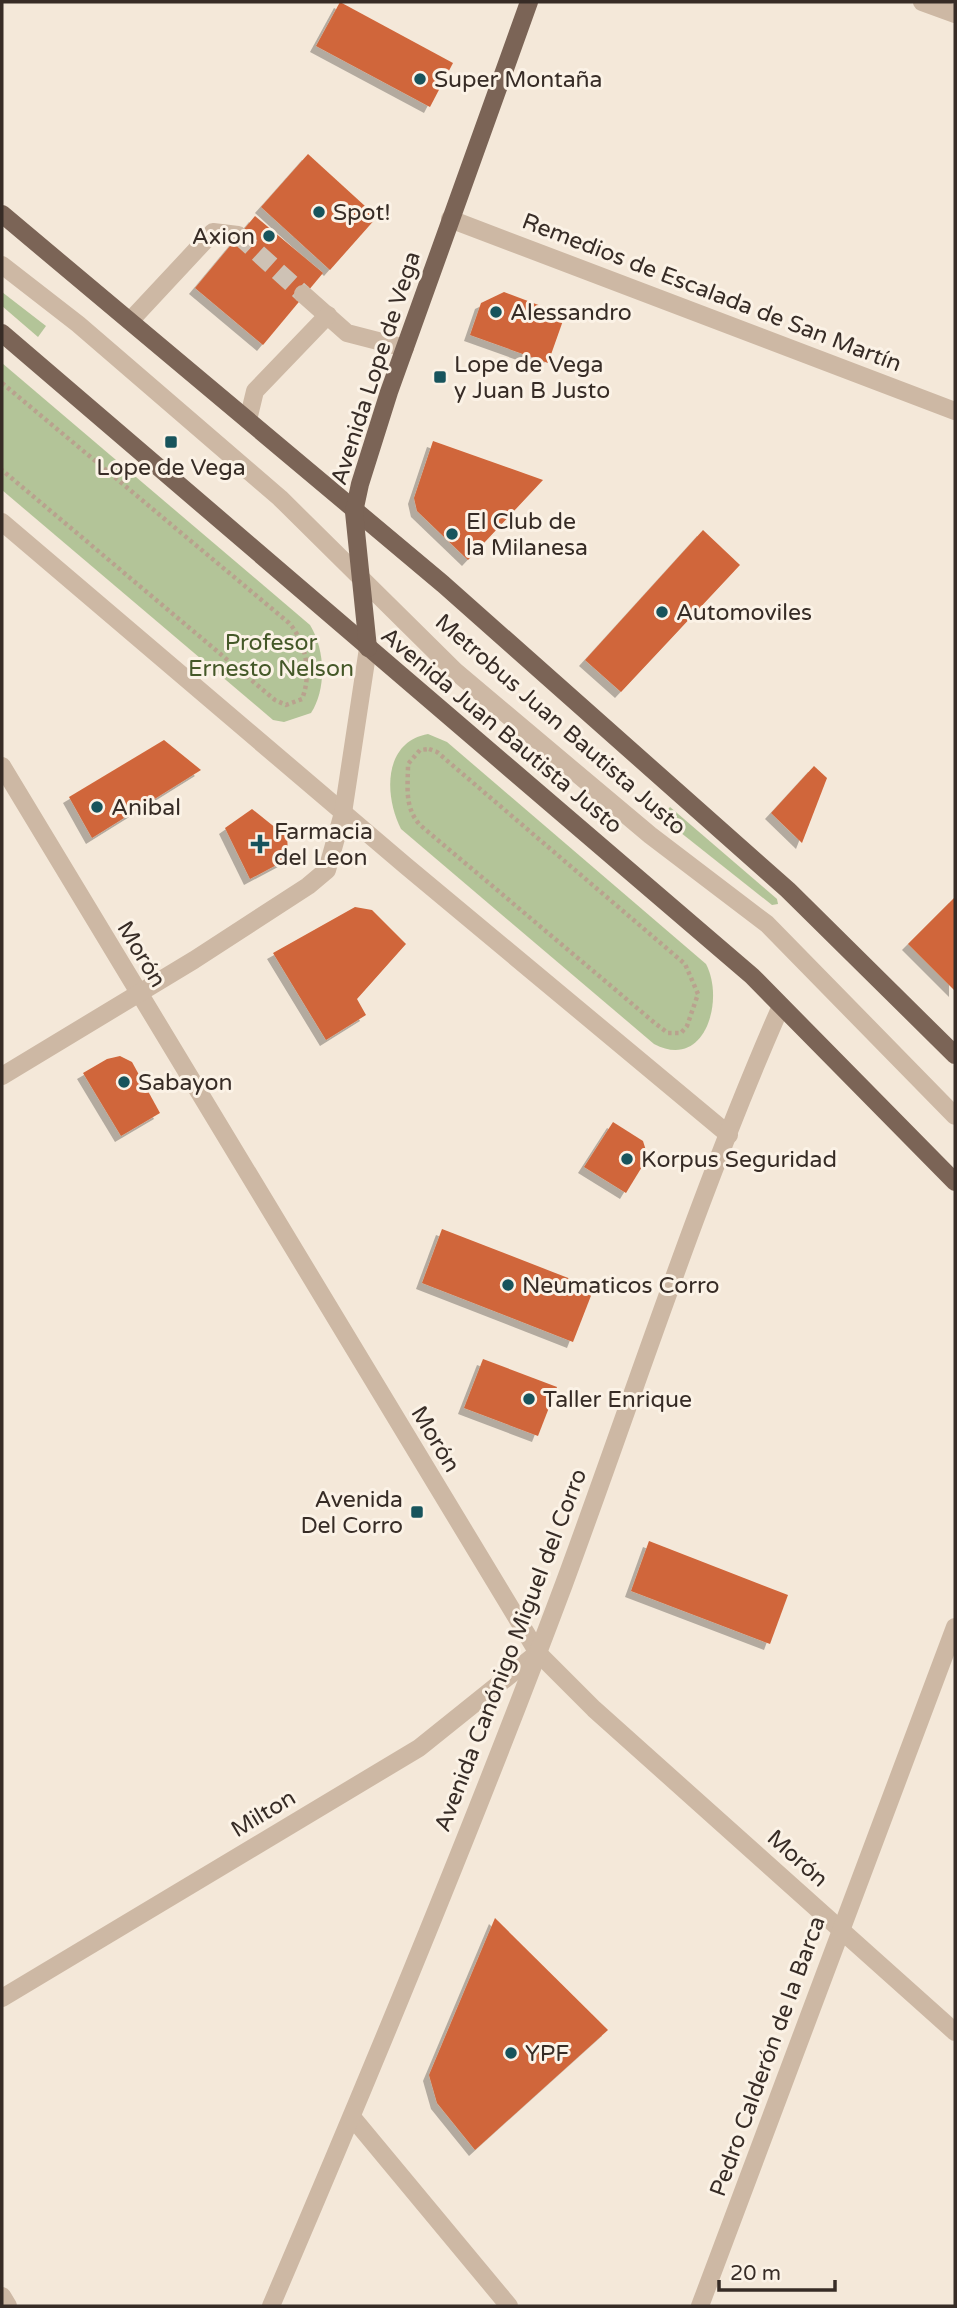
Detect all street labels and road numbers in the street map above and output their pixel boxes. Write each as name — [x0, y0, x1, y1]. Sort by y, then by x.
street label: Remedios de Escalada de San Martín — [518, 207, 905, 378]
street label: Avenida Lope de Vega — [325, 248, 427, 489]
street label: Metrobus Juan Bautista Justo — [429, 608, 692, 841]
street label: Avenida Juan Bautista Justo — [375, 622, 628, 840]
street label: Morón — [111, 916, 172, 993]
street label: Morón — [405, 1401, 466, 1478]
street label: Avenida Canónigo Miguel del Corro — [429, 1465, 593, 1836]
street label: Milton — [226, 1784, 301, 1844]
street label: Morón — [761, 1824, 834, 1893]
street label: Pedro Calderón de la Barca — [704, 1912, 832, 2200]

